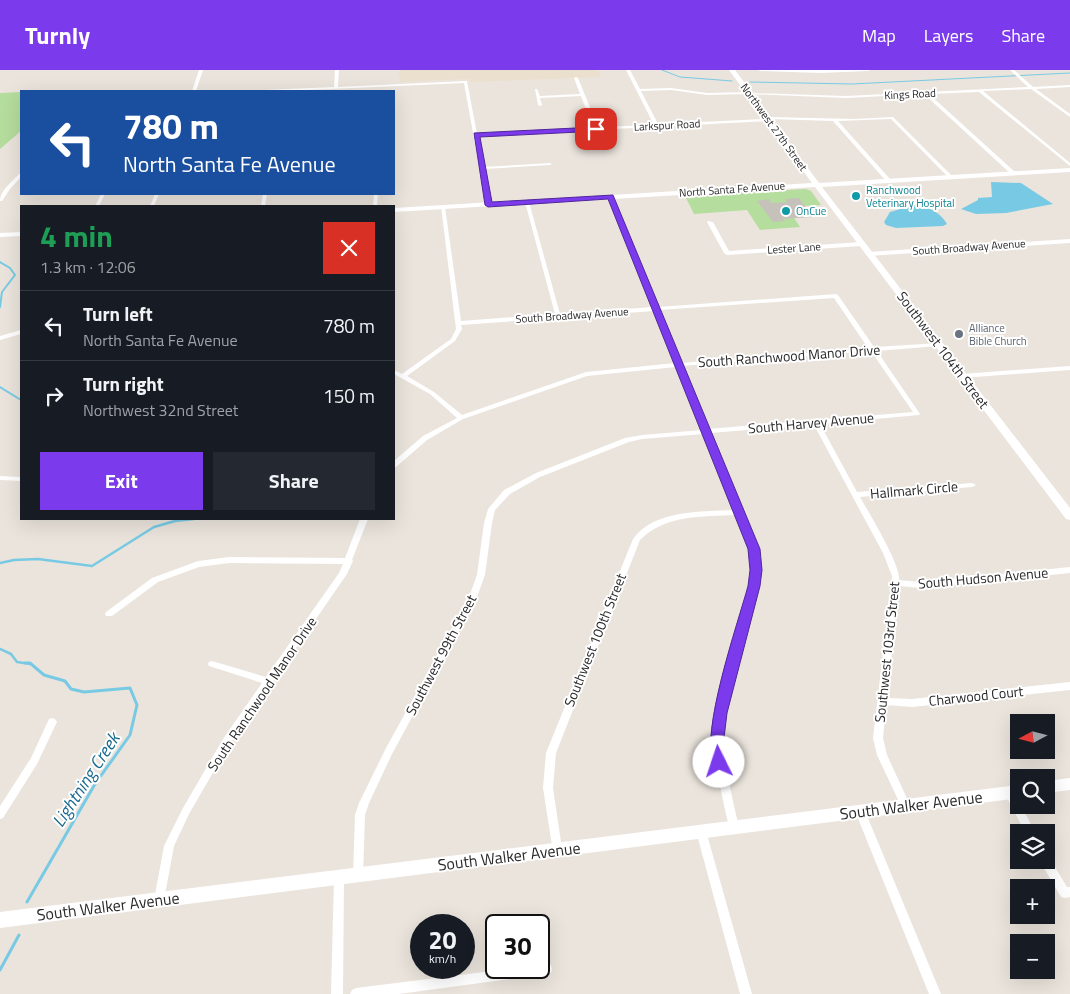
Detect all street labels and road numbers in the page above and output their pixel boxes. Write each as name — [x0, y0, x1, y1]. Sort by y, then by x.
street label: Northwest 27th Street — [737, 80, 811, 174]
street label: Kings Road — [884, 85, 936, 103]
street label: Larkspur Road — [633, 115, 701, 135]
street label: North Santa Fe Avenue — [678, 177, 786, 201]
street label: South Broadway Avenue — [912, 235, 1027, 259]
street label: Lester Lane — [767, 238, 822, 258]
street label: Southwest 104th Street — [892, 287, 995, 413]
street label: South Broadway Avenue — [515, 303, 630, 327]
street label: South Ranchwood Manor Drive — [697, 339, 881, 372]
street label: South Harvey Avenue — [747, 407, 875, 438]
street label: Hallmark Circle — [869, 475, 959, 504]
street label: South Hudson Avenue — [917, 561, 1049, 594]
street label: Southwest 100th Street — [558, 570, 631, 710]
street label: Southwest 103rd Street — [869, 580, 904, 724]
street label: Southwest 99th Street — [400, 591, 481, 719]
street label: South Ranchwood Manor Drive — [202, 612, 321, 775]
street label: Charwood Court — [928, 680, 1024, 711]
street label: South Walker Avenue — [838, 784, 984, 826]
street label: South Walker Avenue — [436, 835, 582, 877]
street label: South Walker Avenue — [35, 885, 181, 927]

